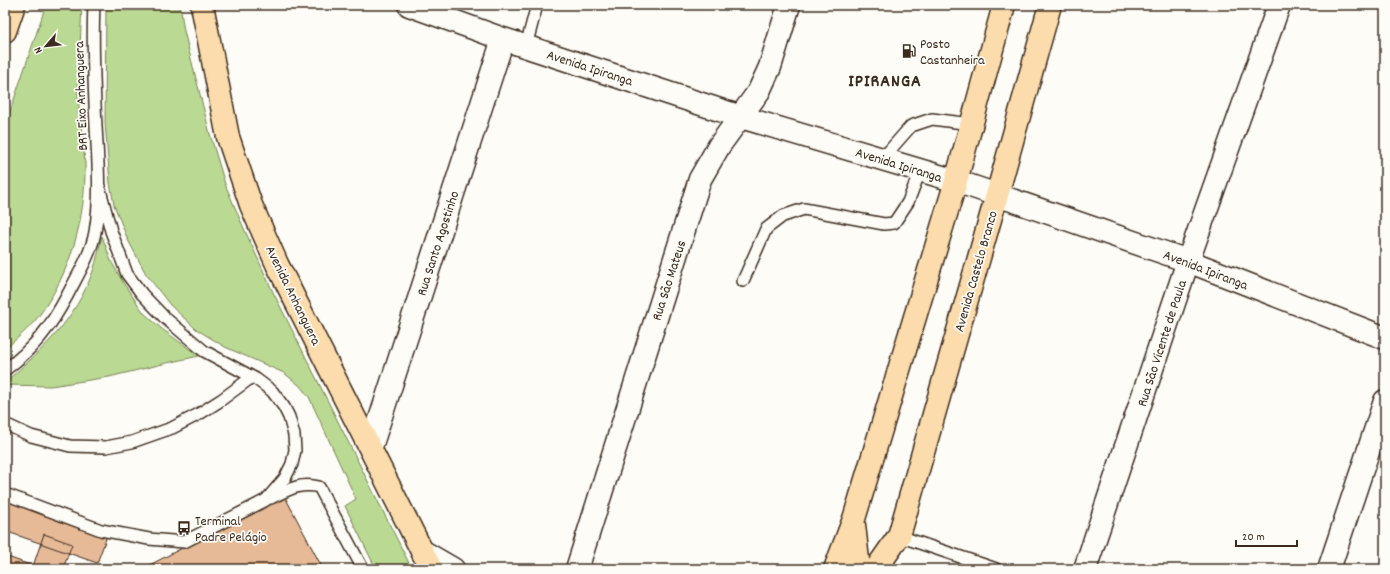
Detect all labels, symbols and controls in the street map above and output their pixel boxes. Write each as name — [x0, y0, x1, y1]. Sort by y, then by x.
north arrow — [26, 26, 66, 66]
place label: Posto Castanheira — [920, 35, 985, 71]
street label: BRT Eixo Anhanguera — [70, 40, 94, 151]
text: N — [30, 43, 47, 56]
fuel station icon: Posto Castanheira — [901, 43, 917, 59]
street label: Avenida Ipiranga — [544, 46, 635, 92]
district label: IPIRANGA — [848, 70, 922, 95]
street label: Avenida Ipiranga — [853, 143, 944, 189]
street label: Rua Santo Agostinho — [413, 189, 465, 299]
street label: Avenida Castelo Branco — [950, 209, 1004, 334]
street label: Rua São Mateus — [648, 238, 692, 323]
street label: Avenida Anhanguera — [259, 243, 325, 349]
street label: Avenida Ipiranga — [1160, 246, 1251, 296]
street label: Rua São Vicente de Paula — [1133, 277, 1193, 410]
place label: Terminal Padre Pelágio — [195, 512, 267, 548]
bus stop icon: Terminal Padre Pelágio — [176, 520, 192, 536]
scale bar — [1236, 522, 1297, 548]
text: 20 m — [1242, 529, 1265, 546]

